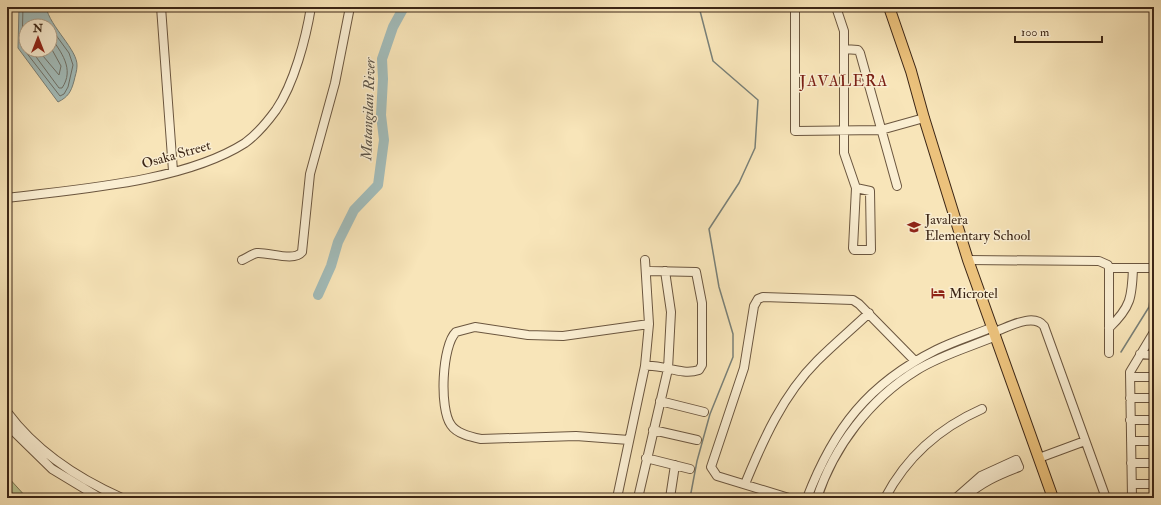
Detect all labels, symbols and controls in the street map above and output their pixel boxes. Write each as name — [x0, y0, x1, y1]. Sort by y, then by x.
north arrow — [18, 18, 58, 58]
scale bar — [1015, 18, 1102, 44]
text: N — [32, 22, 44, 35]
text: 100 m — [1021, 25, 1050, 40]
water label: Matangilan River — [357, 56, 380, 162]
district label: JAVALERA — [798, 71, 889, 92]
street label: Osaka Street — [140, 136, 213, 172]
place label: Javalera Elementary School — [924, 211, 1031, 245]
school or university icon: Javalera Elementary School — [906, 219, 922, 235]
hotel icon: Microtel — [930, 285, 946, 301]
place label: Microtel — [949, 285, 998, 302]

